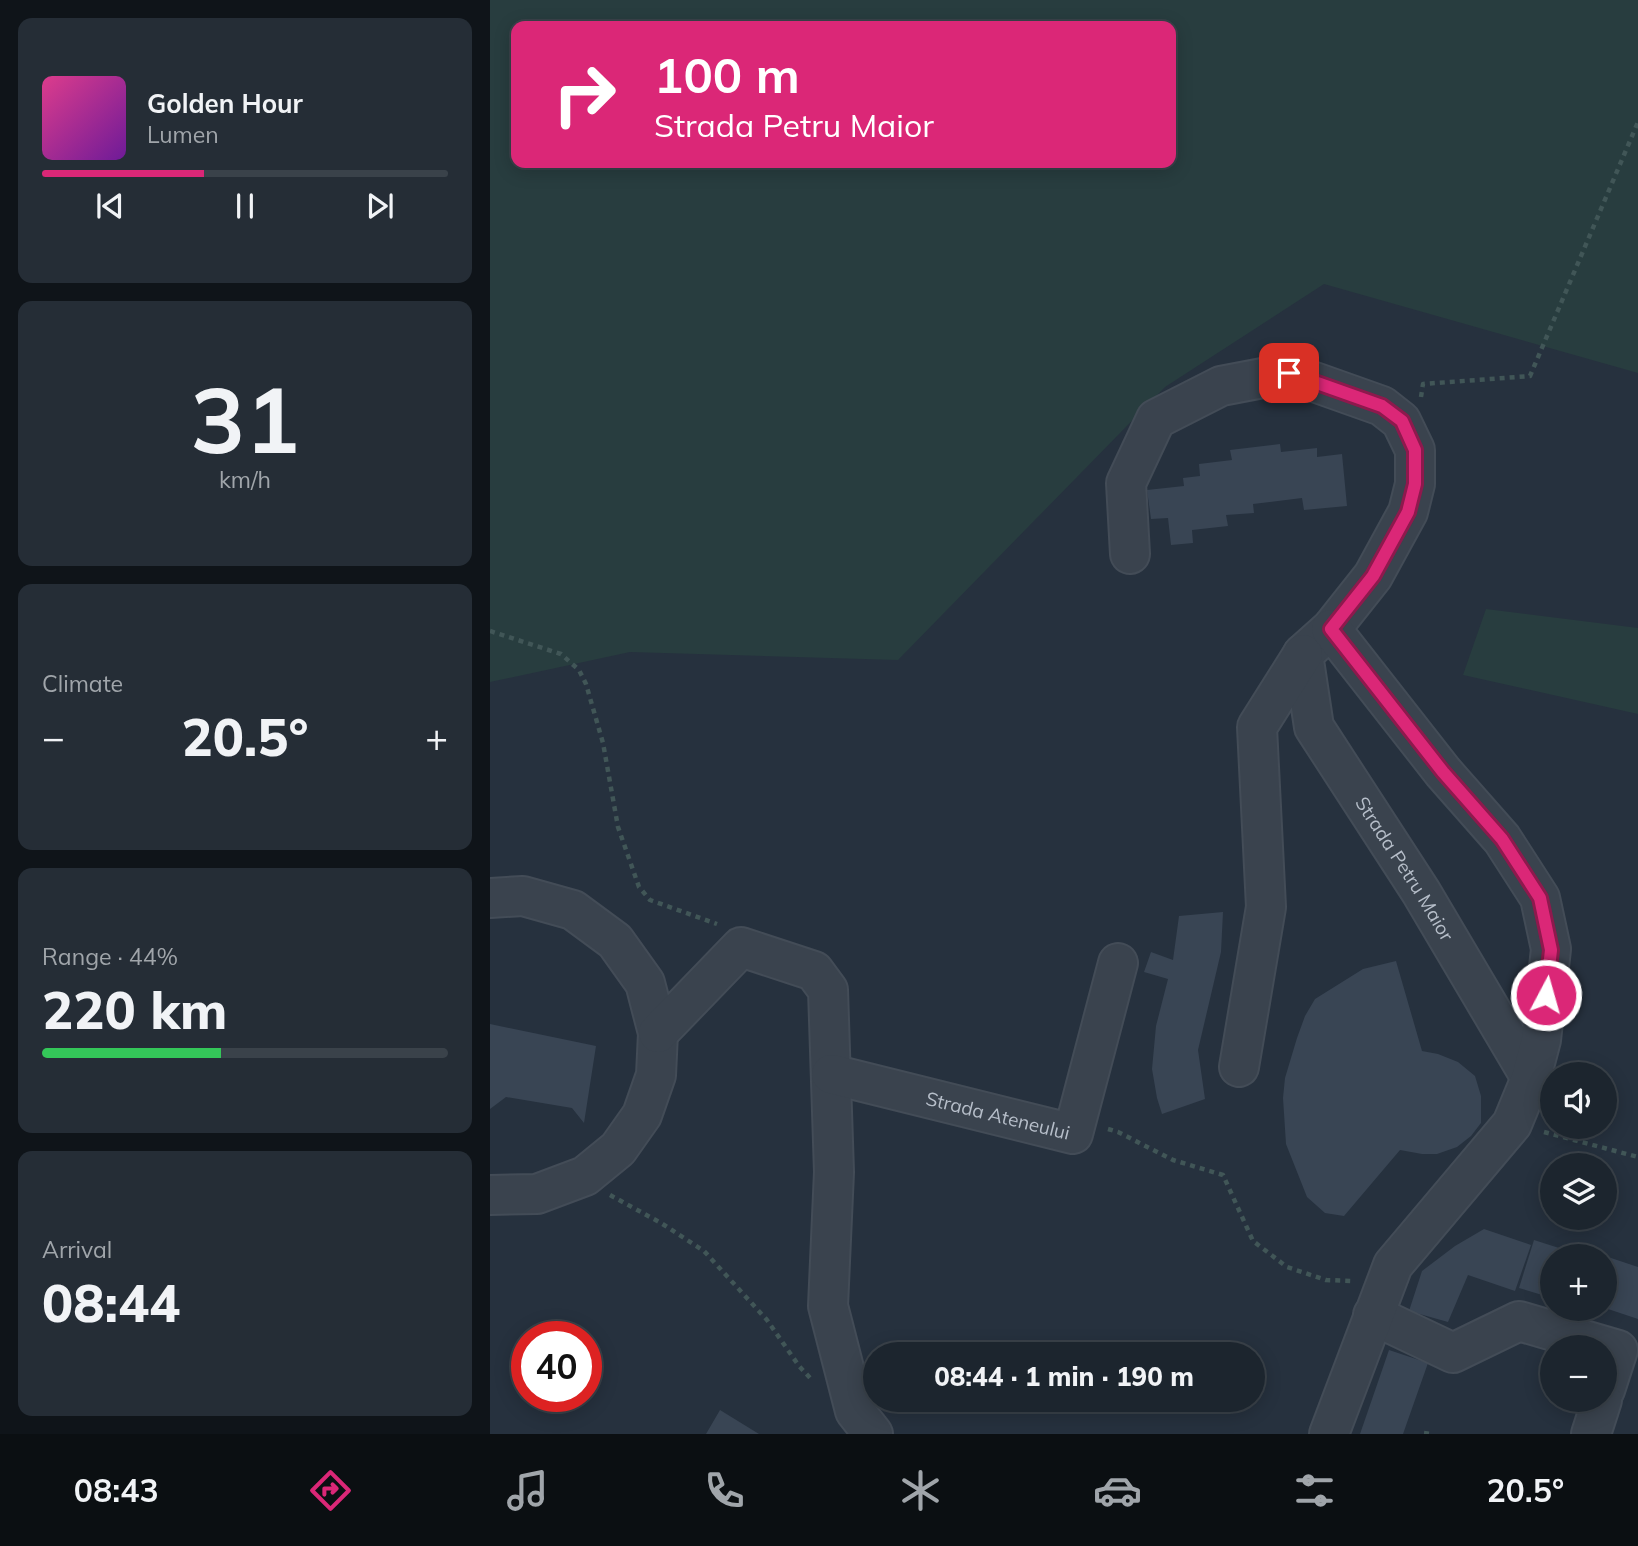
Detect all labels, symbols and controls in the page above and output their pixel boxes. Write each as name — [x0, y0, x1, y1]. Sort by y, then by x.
text: 100 m — [654, 44, 800, 105]
icon: right — [539, 49, 630, 140]
text: Golden Hour — [147, 87, 303, 120]
text: Strada Petru Maior — [654, 105, 934, 145]
text: Lumen — [147, 120, 219, 149]
icon: previous — [91, 187, 129, 225]
icon: pause — [226, 187, 264, 225]
icon: next — [361, 187, 399, 225]
pin — [1259, 343, 1319, 403]
icon: arrive — [1270, 354, 1308, 392]
text: 31 — [190, 362, 300, 476]
text: km/h — [219, 465, 271, 494]
text: Climate — [42, 669, 123, 698]
text: 20.5° — [181, 704, 309, 769]
text: − — [42, 713, 65, 761]
text: + — [425, 713, 448, 761]
street label: Strada Petru Maior — [1350, 792, 1459, 945]
text: Range · 44% — [42, 942, 178, 971]
position arrow — [1509, 958, 1583, 1032]
text: 220 km — [42, 977, 227, 1042]
map controls — [1540, 1062, 1617, 1412]
button: sound — [1540, 1062, 1617, 1139]
street label: Strada Ateneului — [923, 1086, 1072, 1145]
button: layers — [1540, 1153, 1617, 1230]
text: Arrival — [42, 1235, 112, 1264]
button: + — [1540, 1244, 1617, 1321]
text: 08:44 — [42, 1270, 180, 1335]
speed limit sign: 40 — [511, 1321, 602, 1412]
button: − — [1540, 1335, 1617, 1412]
text: 08:44 · 1 min · 190 m — [934, 1360, 1194, 1393]
icon: directions — [306, 1466, 355, 1515]
icon: music — [503, 1466, 552, 1515]
icon: phone — [700, 1466, 749, 1515]
icon: climate — [896, 1466, 945, 1515]
icon: car — [1093, 1466, 1142, 1515]
icon: filters — [1290, 1466, 1339, 1515]
text: 08:43 — [74, 1470, 159, 1510]
text: 20.5° — [1486, 1470, 1564, 1510]

